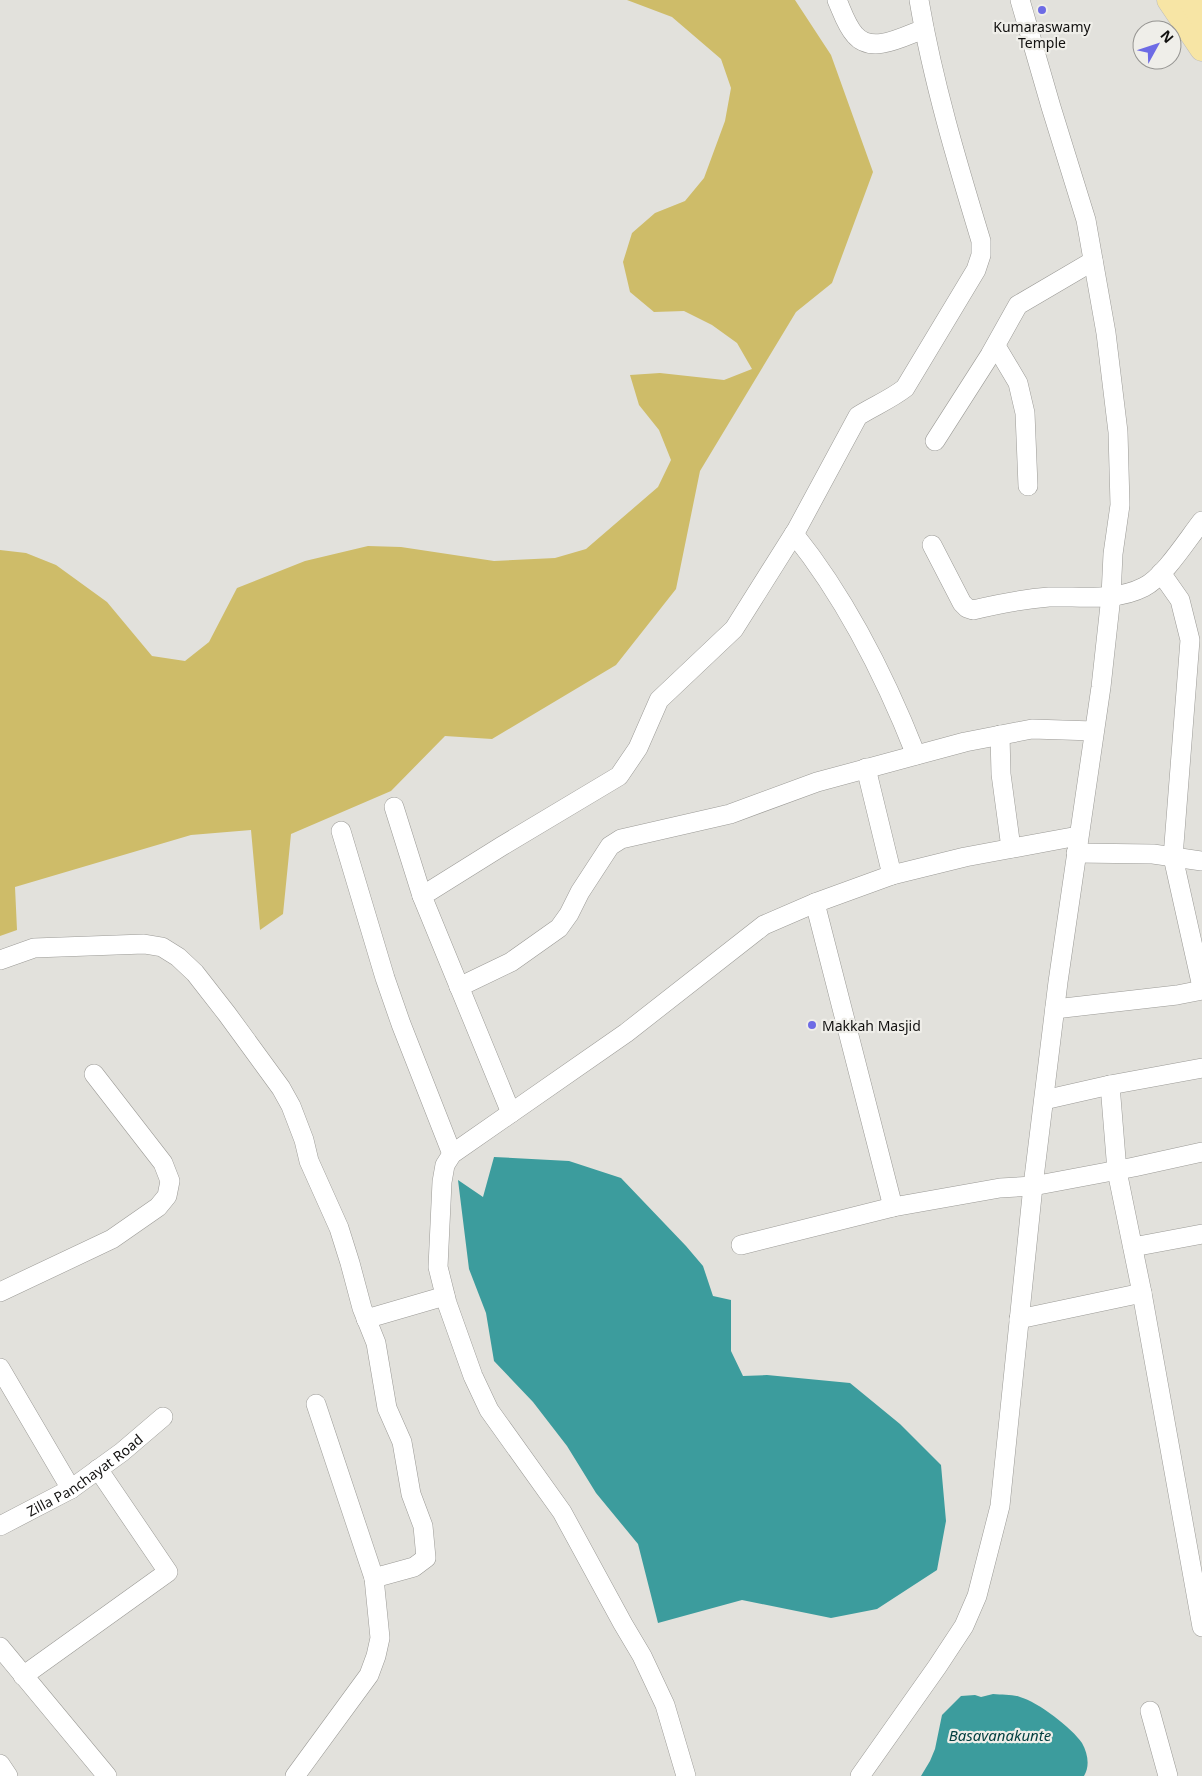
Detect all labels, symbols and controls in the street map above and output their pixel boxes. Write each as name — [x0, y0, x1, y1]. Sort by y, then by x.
marker: Kumaraswamy Temple — [1036, 4, 1048, 16]
place label: Kumaraswamy Temple — [993, 17, 1092, 52]
north arrow — [1132, 20, 1182, 70]
text: N — [1156, 26, 1178, 47]
place label: Makkah Masjid — [822, 1016, 921, 1035]
marker: Makkah Masjid — [806, 1019, 818, 1031]
street label: Zilla Panchayat Road — [23, 1429, 146, 1520]
water label: Basavanakunte — [949, 1725, 1052, 1745]

